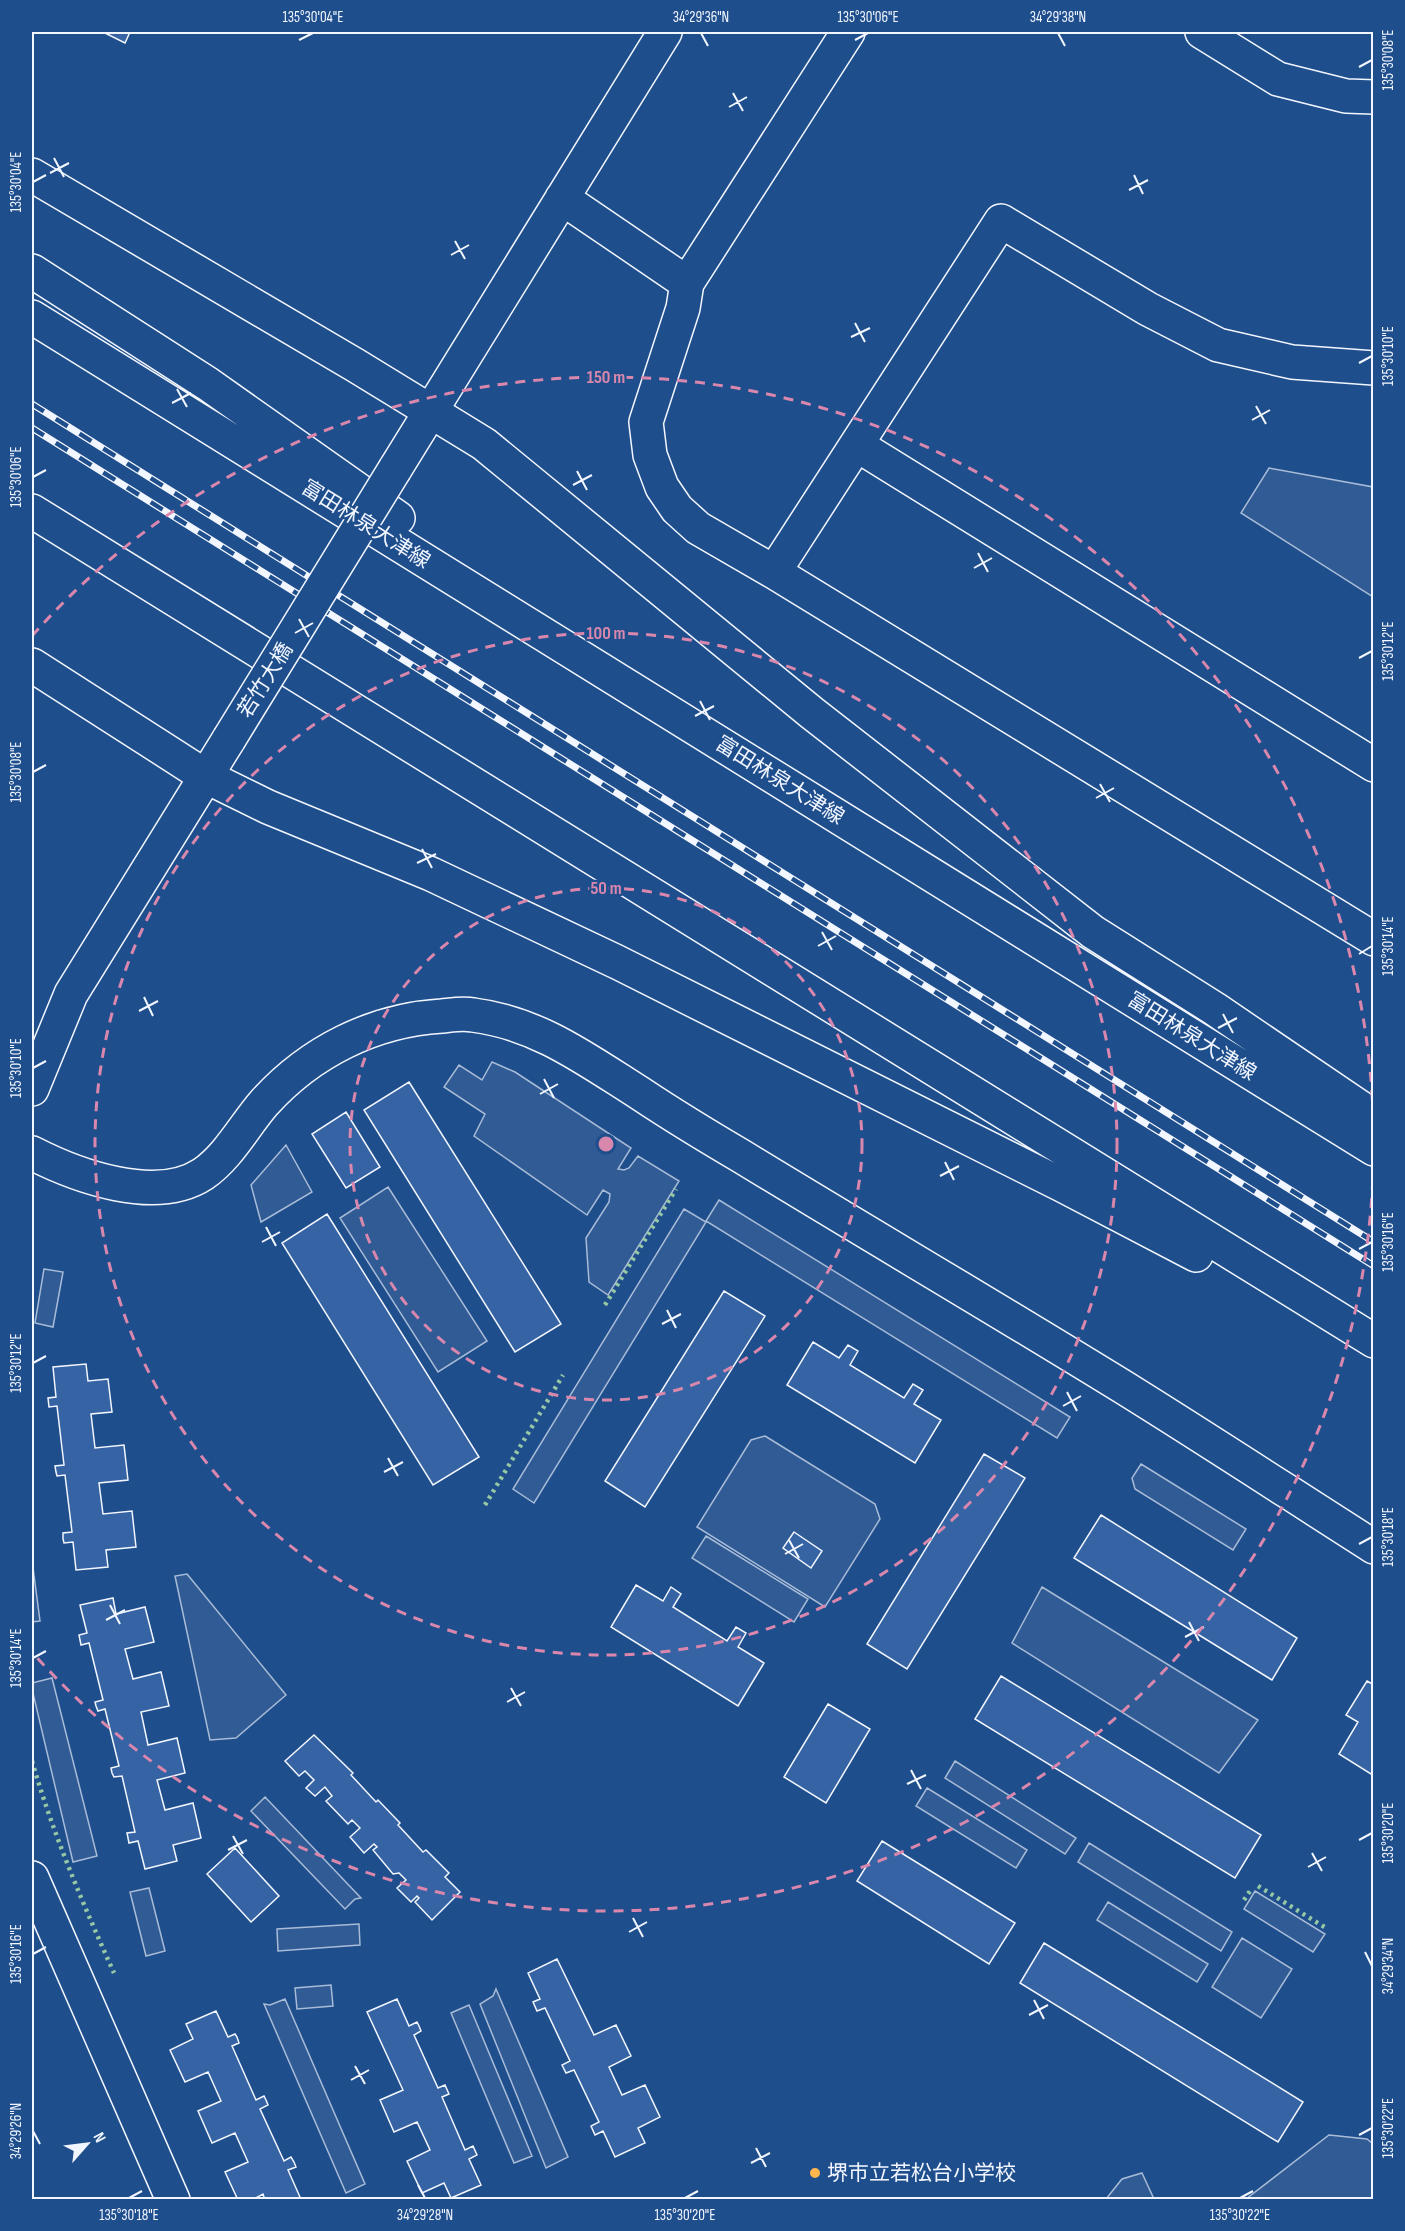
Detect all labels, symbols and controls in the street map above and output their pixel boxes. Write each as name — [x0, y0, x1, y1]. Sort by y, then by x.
text: 135°30'04"E — [283, 8, 343, 27]
text: 34°29'36"N — [673, 8, 729, 27]
text: 135°30'06"E — [837, 8, 899, 27]
text: 34°29'38"N — [1030, 8, 1086, 27]
text: 135°30'08"E — [1379, 29, 1398, 91]
text: 135°30'04"E — [7, 152, 26, 212]
text: 135°30'10"E — [1379, 326, 1398, 386]
text: 150 m — [587, 367, 625, 388]
text: 135°30'06"E — [7, 446, 26, 508]
street label: 富田林泉大津線 — [297, 475, 435, 574]
text: 135°30'12"E — [1379, 621, 1398, 681]
text: 100 m — [587, 623, 626, 644]
street label: 若竹大橋 — [233, 638, 298, 723]
street label: 富田林泉大津線 — [711, 731, 849, 830]
text: 135°30'08"E — [7, 741, 26, 803]
text: 50 m — [590, 878, 622, 899]
text: 135°30'14"E — [1379, 916, 1398, 976]
street label: 富田林泉大津線 — [1123, 987, 1261, 1086]
text: 135°30'10"E — [7, 1038, 26, 1098]
centre of rings — [596, 1134, 616, 1154]
text: 135°30'16"E — [1379, 1212, 1398, 1272]
text: 135°30'12"E — [7, 1333, 26, 1393]
text: 135°30'18"E — [1379, 1507, 1398, 1567]
text: 135°30'14"E — [7, 1628, 26, 1688]
text: 135°30'20"E — [1379, 1803, 1398, 1863]
text: 135°30'16"E — [7, 1924, 26, 1984]
text: 34°29'34"N — [1379, 1938, 1398, 1994]
text: 135°30'22"E — [1379, 2098, 1398, 2158]
text: 34°29'26"N — [7, 2103, 26, 2159]
north arrow — [57, 2114, 117, 2174]
text: N — [89, 2129, 109, 2146]
place label: 堺市立若松台小学校 — [827, 2161, 1016, 2186]
marker: 堺市立若松台小学校 — [808, 2166, 822, 2180]
text: 135°30'18"E — [99, 2206, 159, 2225]
text: 34°29'28"N — [397, 2206, 453, 2225]
text: 135°30'20"E — [655, 2206, 715, 2225]
text: 135°30'22"E — [1210, 2206, 1270, 2225]

